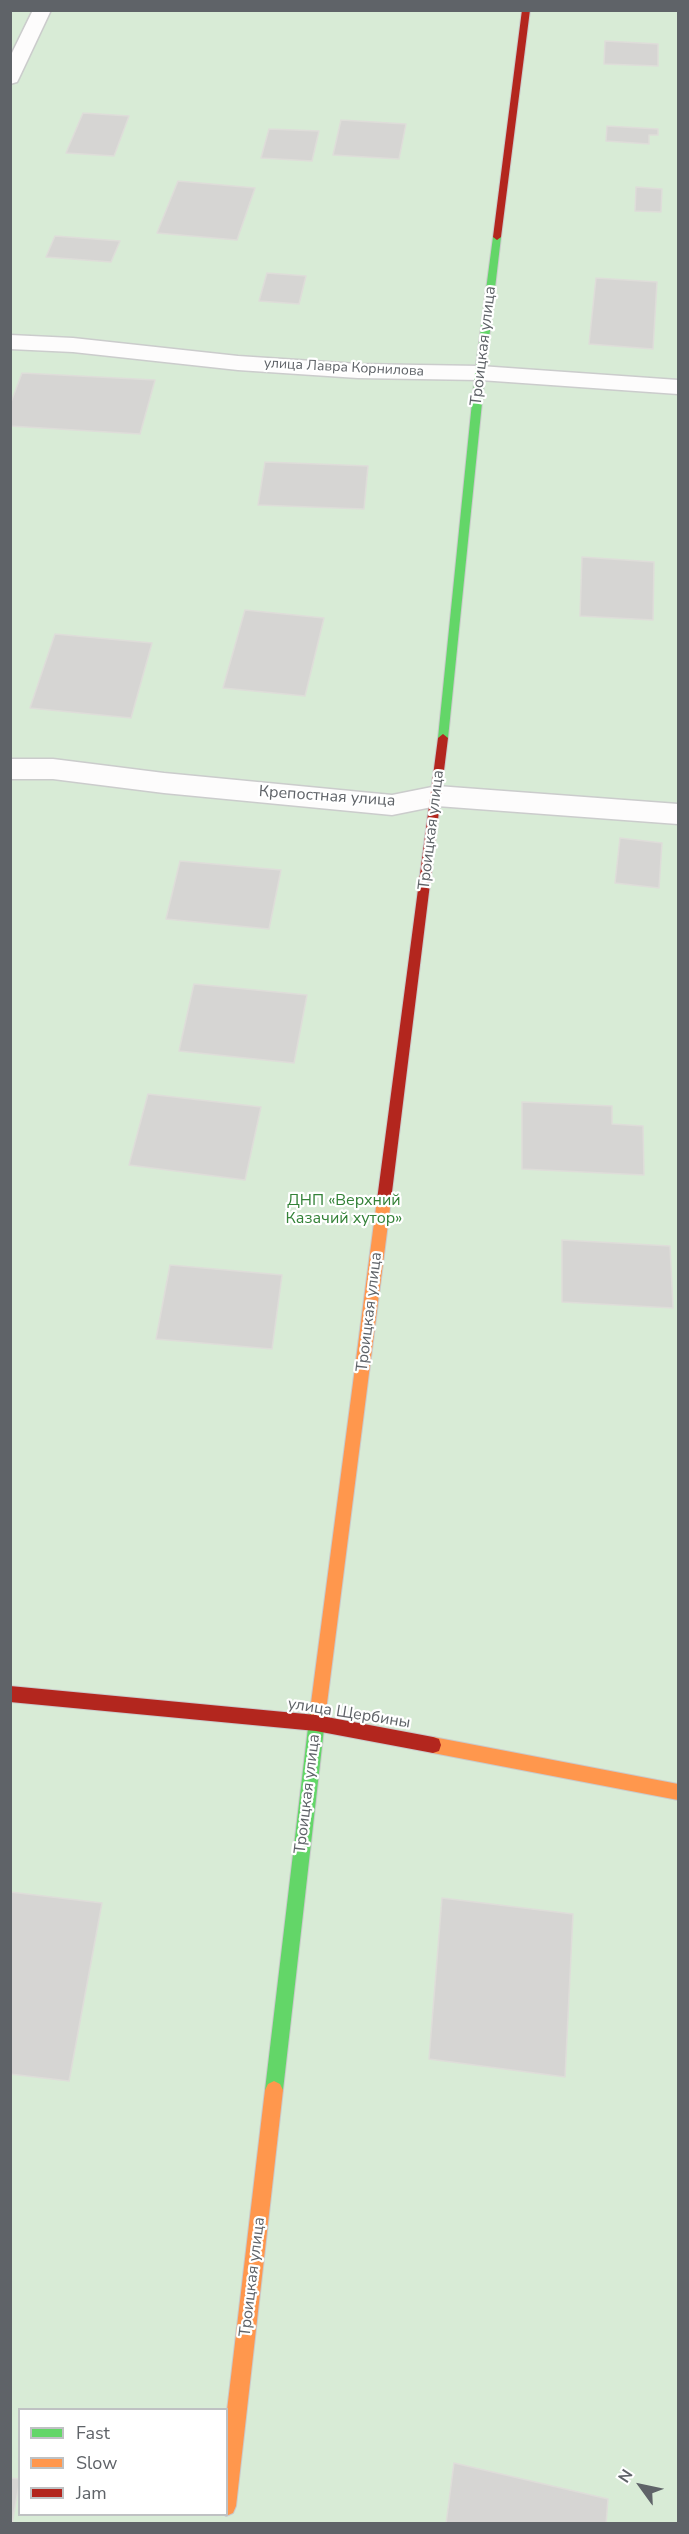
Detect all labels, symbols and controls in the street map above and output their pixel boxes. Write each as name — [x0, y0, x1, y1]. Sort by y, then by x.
street label: Троицкая улица — [467, 285, 501, 407]
street label: улица Лавра Корнилова — [264, 355, 424, 381]
street label: Троицкая улица — [415, 769, 449, 891]
street label: Крепостная улица — [258, 783, 396, 811]
park label: ДНП «Верхний Казачий хутор» — [286, 1191, 402, 1229]
street label: Троицкая улица — [353, 1251, 387, 1373]
street label: улица Щербины — [286, 1695, 412, 1733]
street label: Троицкая улица — [291, 1733, 325, 1855]
street label: Троицкая улица — [236, 2216, 270, 2338]
legend — [18, 2408, 228, 2516]
text: Fast — [76, 2421, 110, 2445]
text: Slow — [76, 2451, 117, 2475]
north arrow — [611, 2456, 671, 2516]
text: N — [613, 2465, 638, 2487]
text: Jam — [76, 2481, 107, 2505]

